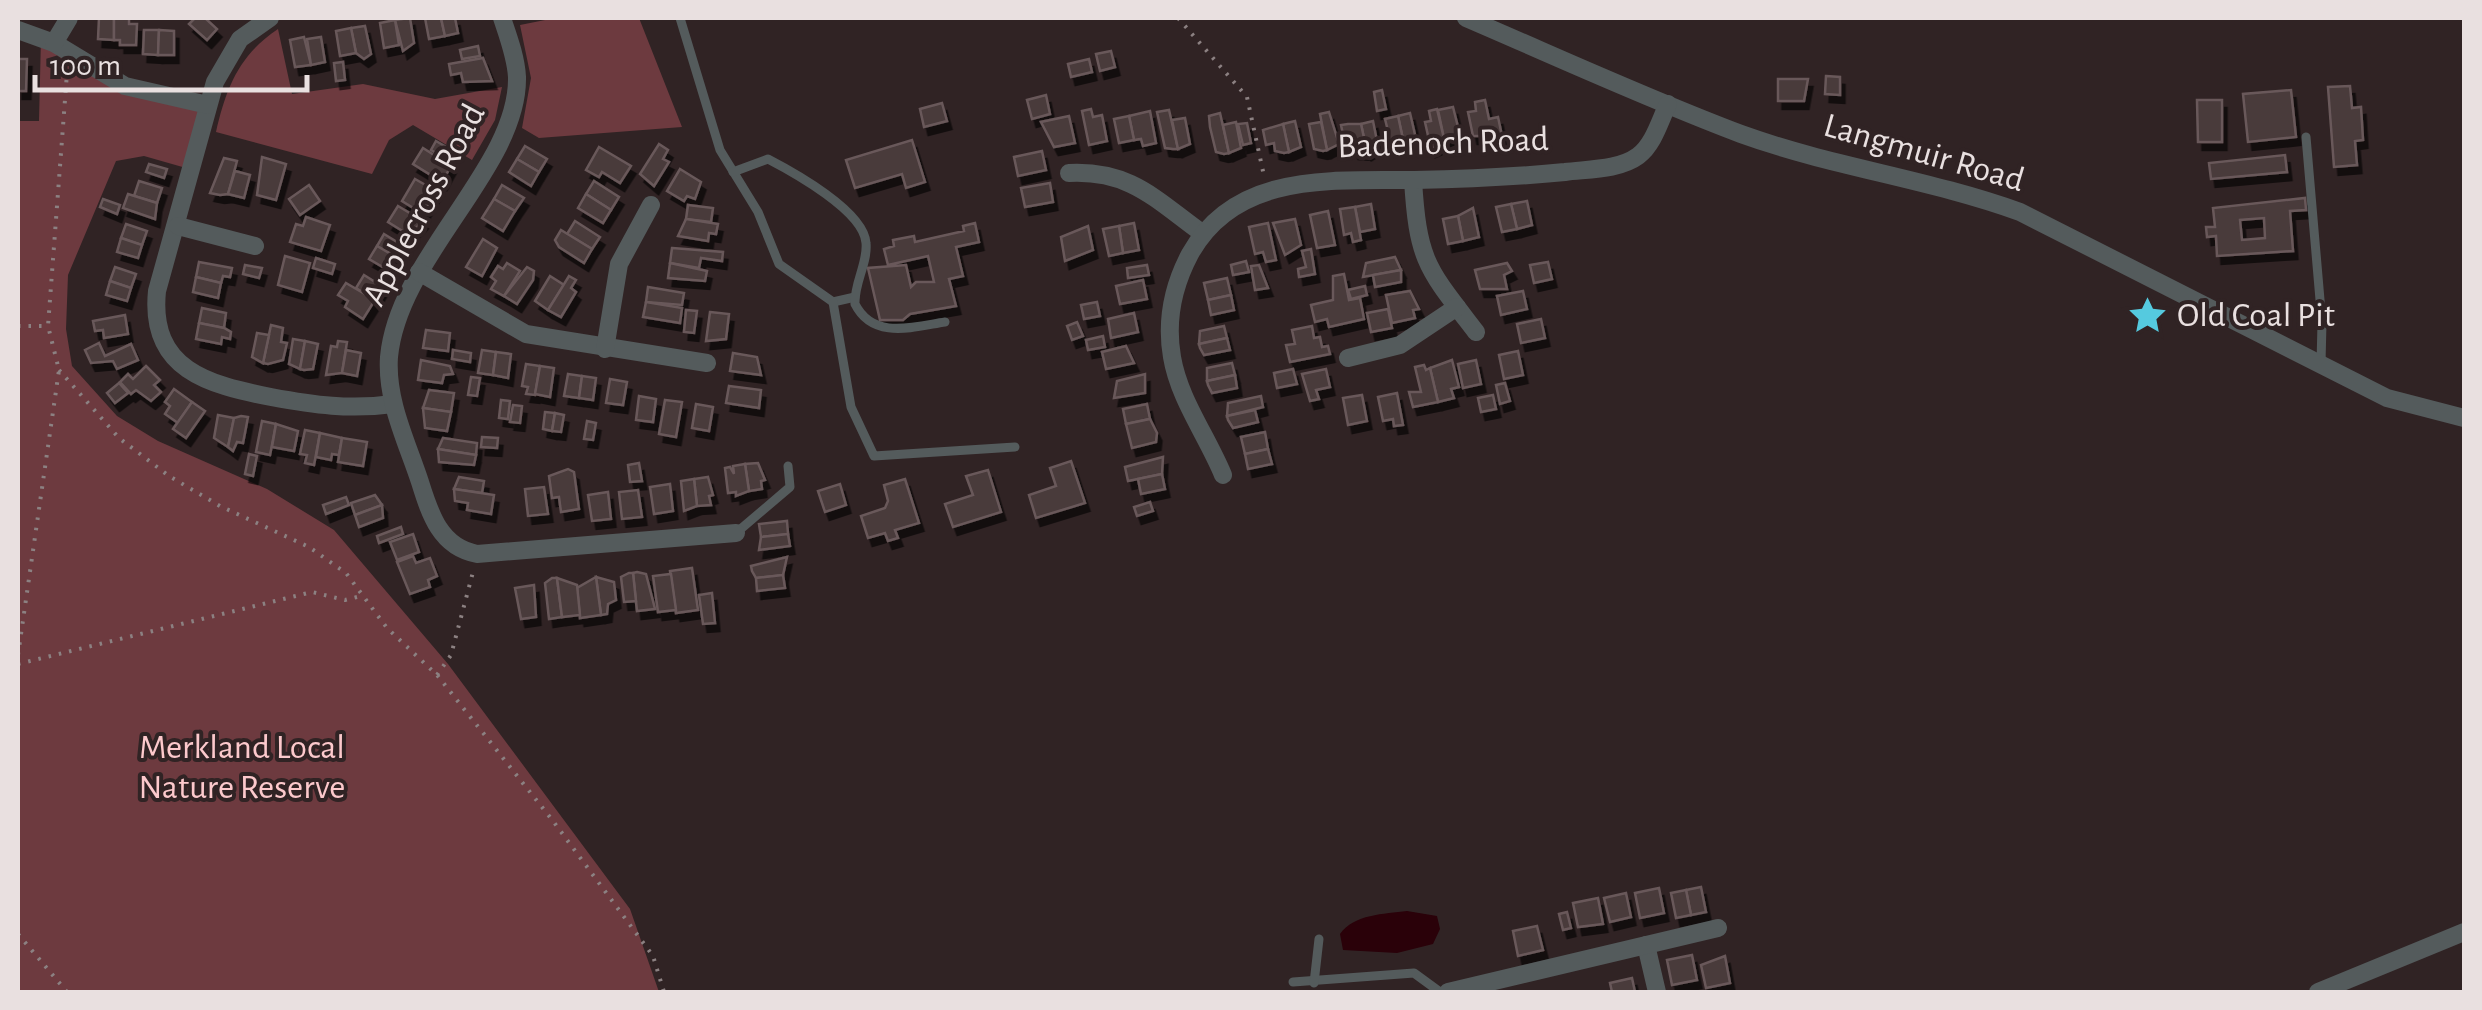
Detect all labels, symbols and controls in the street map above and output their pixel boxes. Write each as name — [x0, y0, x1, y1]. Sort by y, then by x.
scale bar — [35, 30, 308, 92]
text: 100 m — [50, 51, 121, 81]
street label: Applecross Road — [356, 98, 492, 312]
street label: Langmuir Road — [1820, 108, 2028, 198]
street label: Badenoch Road — [1337, 122, 1549, 164]
place icon: Old Coal Pit — [2126, 294, 2168, 336]
place label: Old Coal Pit — [2177, 298, 2335, 333]
park label: Merkland Local Nature Reserve — [139, 730, 345, 805]

